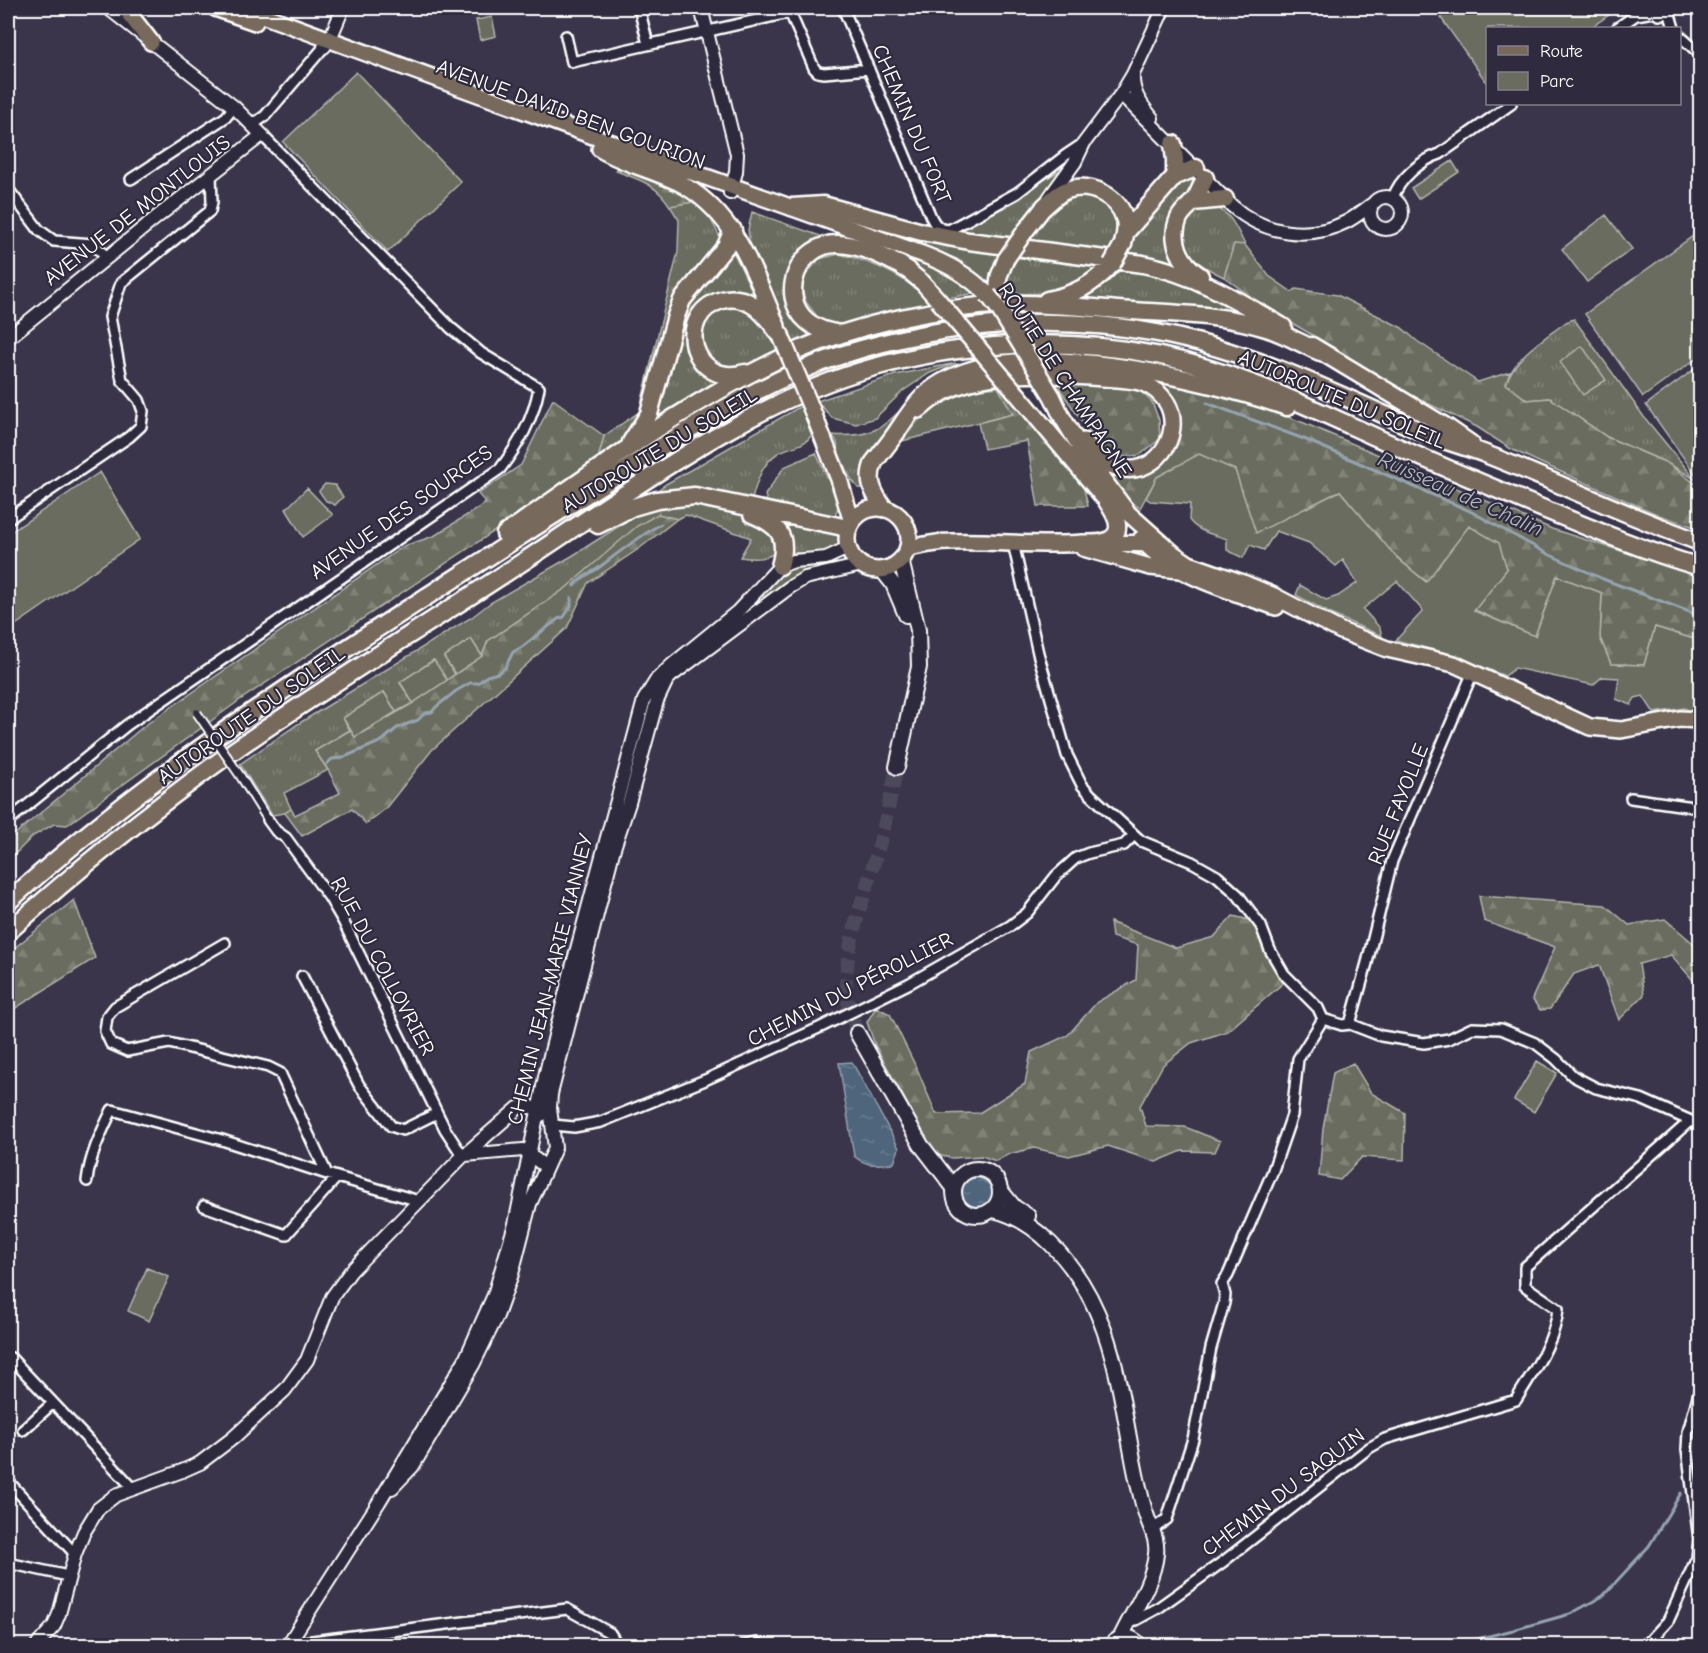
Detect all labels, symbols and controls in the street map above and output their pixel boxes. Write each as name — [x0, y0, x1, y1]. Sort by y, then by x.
legend — [1486, 27, 1681, 105]
street label: CHEMIN DU FORT — [868, 41, 956, 207]
text: Route — [1540, 41, 1583, 62]
street label: AVENUE DAVID BEN GOURION — [433, 54, 709, 174]
text: Parc — [1540, 71, 1574, 92]
street label: AVENUE DE MONTLOUIS — [39, 130, 235, 290]
street label: ROUTE DE CHAMPAGNE — [993, 278, 1137, 482]
street label: AUTOROUTE DU SOLEIL — [1235, 344, 1450, 454]
street label: AUTOROUTE DU SOLEIL — [557, 382, 761, 518]
street label: AVENUE DES SOURCES — [305, 440, 497, 584]
water label: Ruisseau de Chalin — [1374, 446, 1547, 542]
street label: AUTOROUTE DU SOLEIL — [153, 641, 350, 789]
street label: RUE FAYOLLE — [1363, 740, 1433, 868]
street label: CHEMIN JEAN-MARIE VIANNEY — [502, 831, 598, 1127]
street label: RUE DU COLLOVRIER — [326, 873, 440, 1059]
street label: CHEMIN DU PÉROLLIER — [743, 927, 957, 1051]
street label: CHEMIN DU SAQUIN — [1197, 1423, 1369, 1561]

